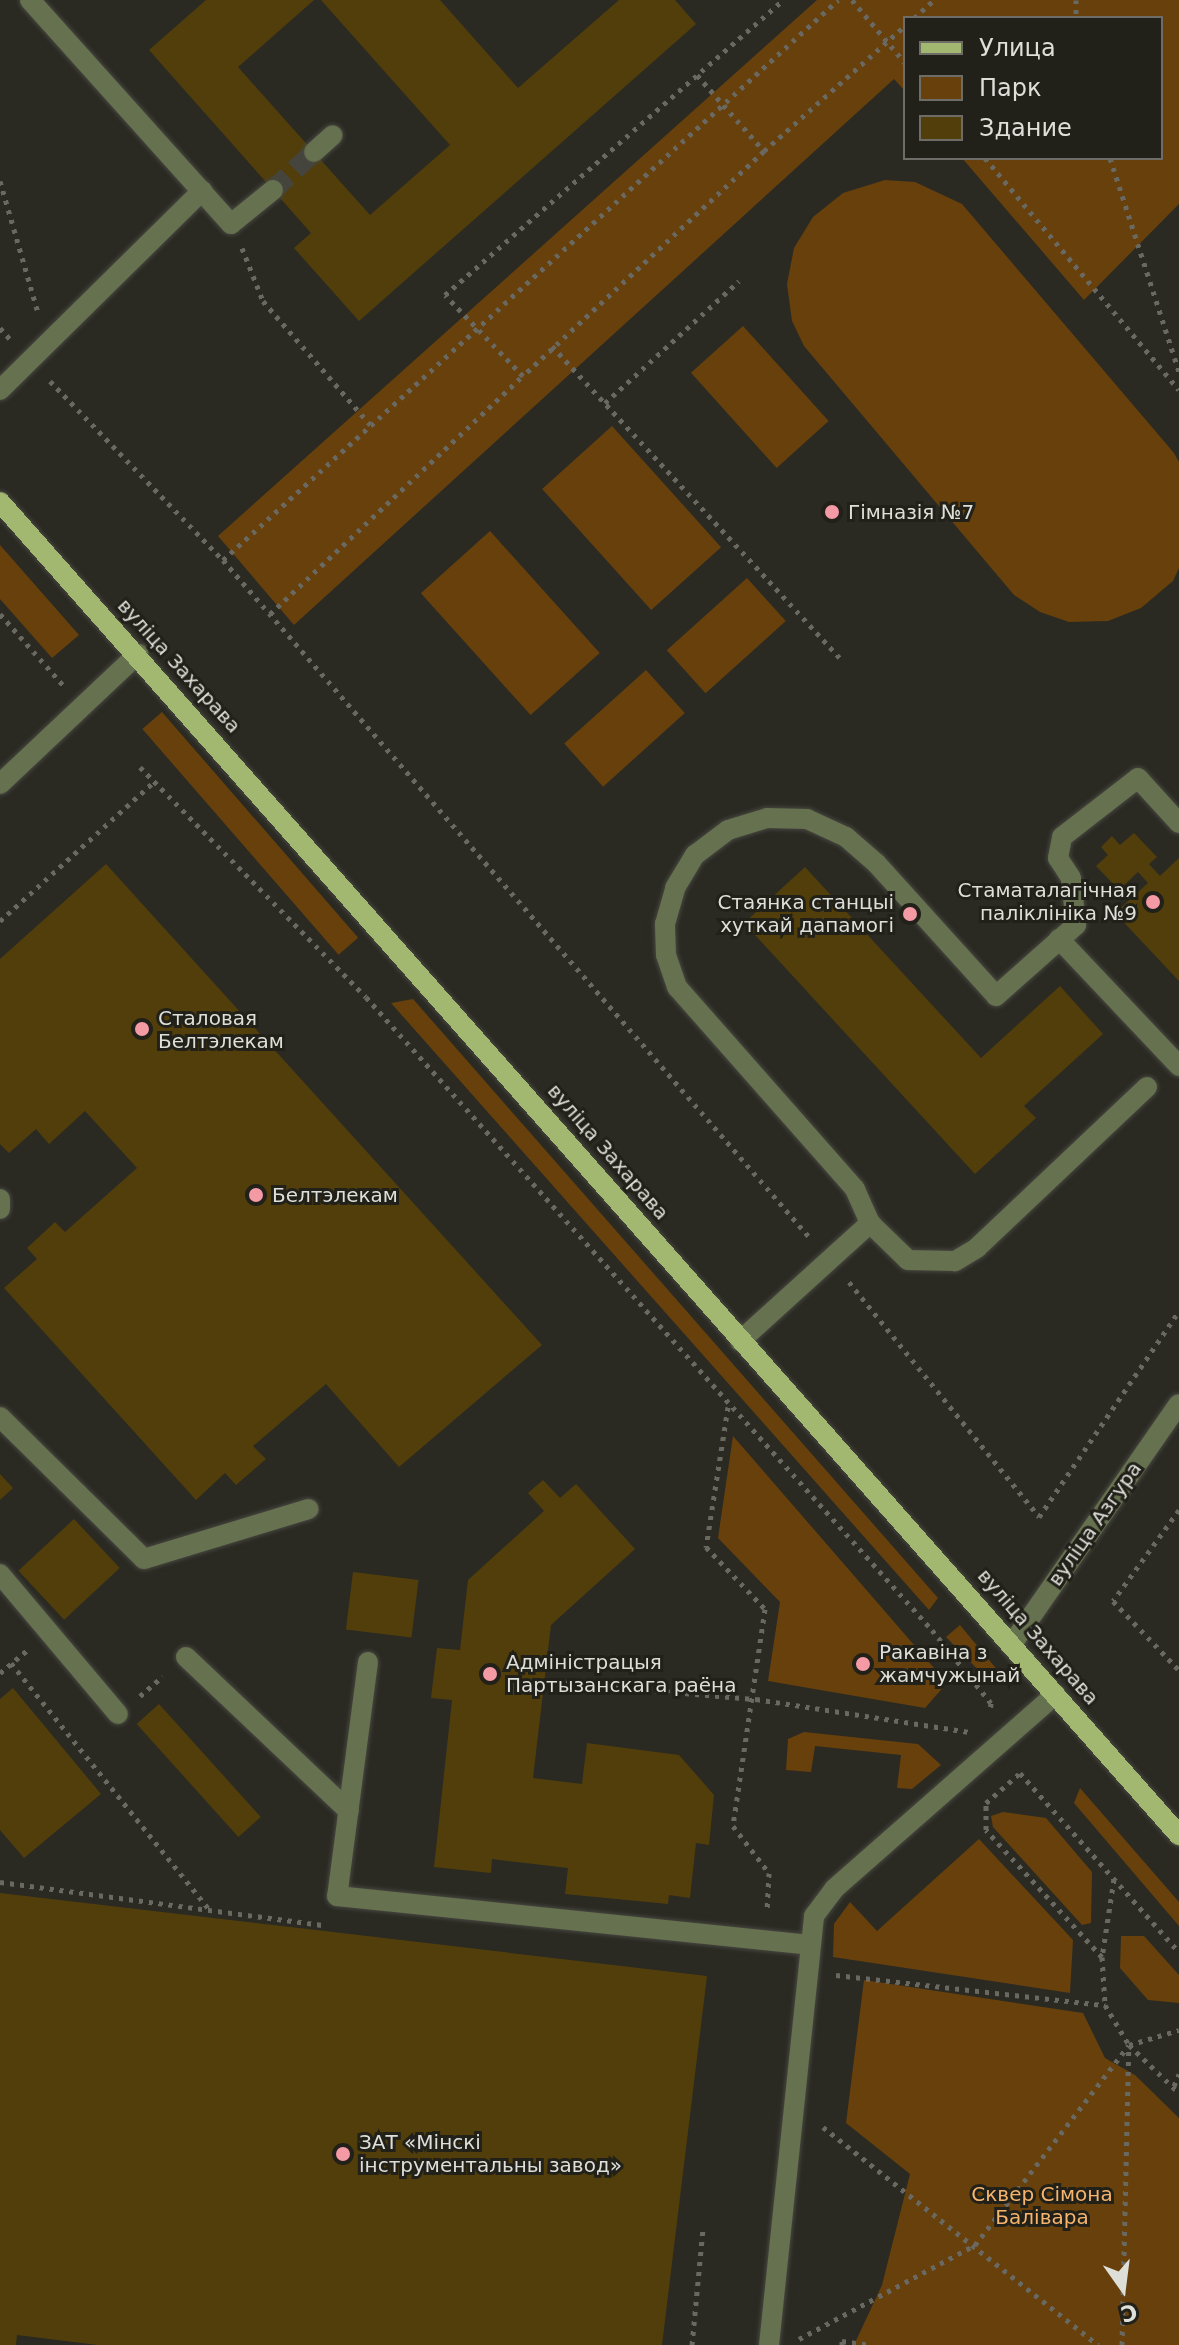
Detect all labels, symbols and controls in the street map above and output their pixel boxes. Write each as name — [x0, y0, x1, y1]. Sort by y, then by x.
legend — [903, 16, 1163, 160]
text: Улица — [979, 34, 1056, 62]
text: Парк — [979, 74, 1041, 102]
text: Здание — [979, 114, 1072, 142]
place label: Гімназія №7 — [848, 500, 974, 524]
marker: Гімназія №7 — [823, 503, 841, 521]
street label: вуліца Захарава — [112, 594, 246, 738]
place label: Стаматалагічная паліклініка №9 — [958, 878, 1137, 925]
place label: Стаянка станцыі хуткай дапамогі — [717, 890, 894, 937]
marker: Стаматалагічная паліклініка №9 — [1144, 893, 1162, 911]
marker: Стаянка станцыі хуткай дапамогі — [901, 905, 919, 923]
place label: Сталовая Белтэлекам — [158, 1006, 284, 1053]
marker: Сталовая Белтэлекам — [133, 1020, 151, 1038]
street label: вуліца Захарава — [542, 1079, 674, 1225]
place label: Белтэлекам — [272, 1183, 398, 1207]
marker: Белтэлекам — [247, 1186, 265, 1204]
street label: вуліца Азгура — [1043, 1457, 1147, 1591]
street label: вуліца Захарава — [972, 1564, 1104, 1710]
place label: Ракавіна з жамчужынай — [879, 1640, 1020, 1687]
place label: Адміністрацыя Партызанскага раёна — [506, 1650, 736, 1697]
marker: Ракавіна з жамчужынай — [854, 1655, 872, 1673]
marker: Адміністрацыя Партызанскага раёна — [481, 1665, 499, 1683]
place label: ЗАТ «Мінскі інструментальны завод» — [359, 2130, 622, 2177]
marker: ЗАТ «Мінскі інструментальны завод» — [334, 2145, 352, 2163]
park label: Сквер Сімона Балівара — [971, 2183, 1113, 2230]
north arrow — [1083, 2249, 1163, 2329]
text: С — [1118, 2299, 1140, 2327]

